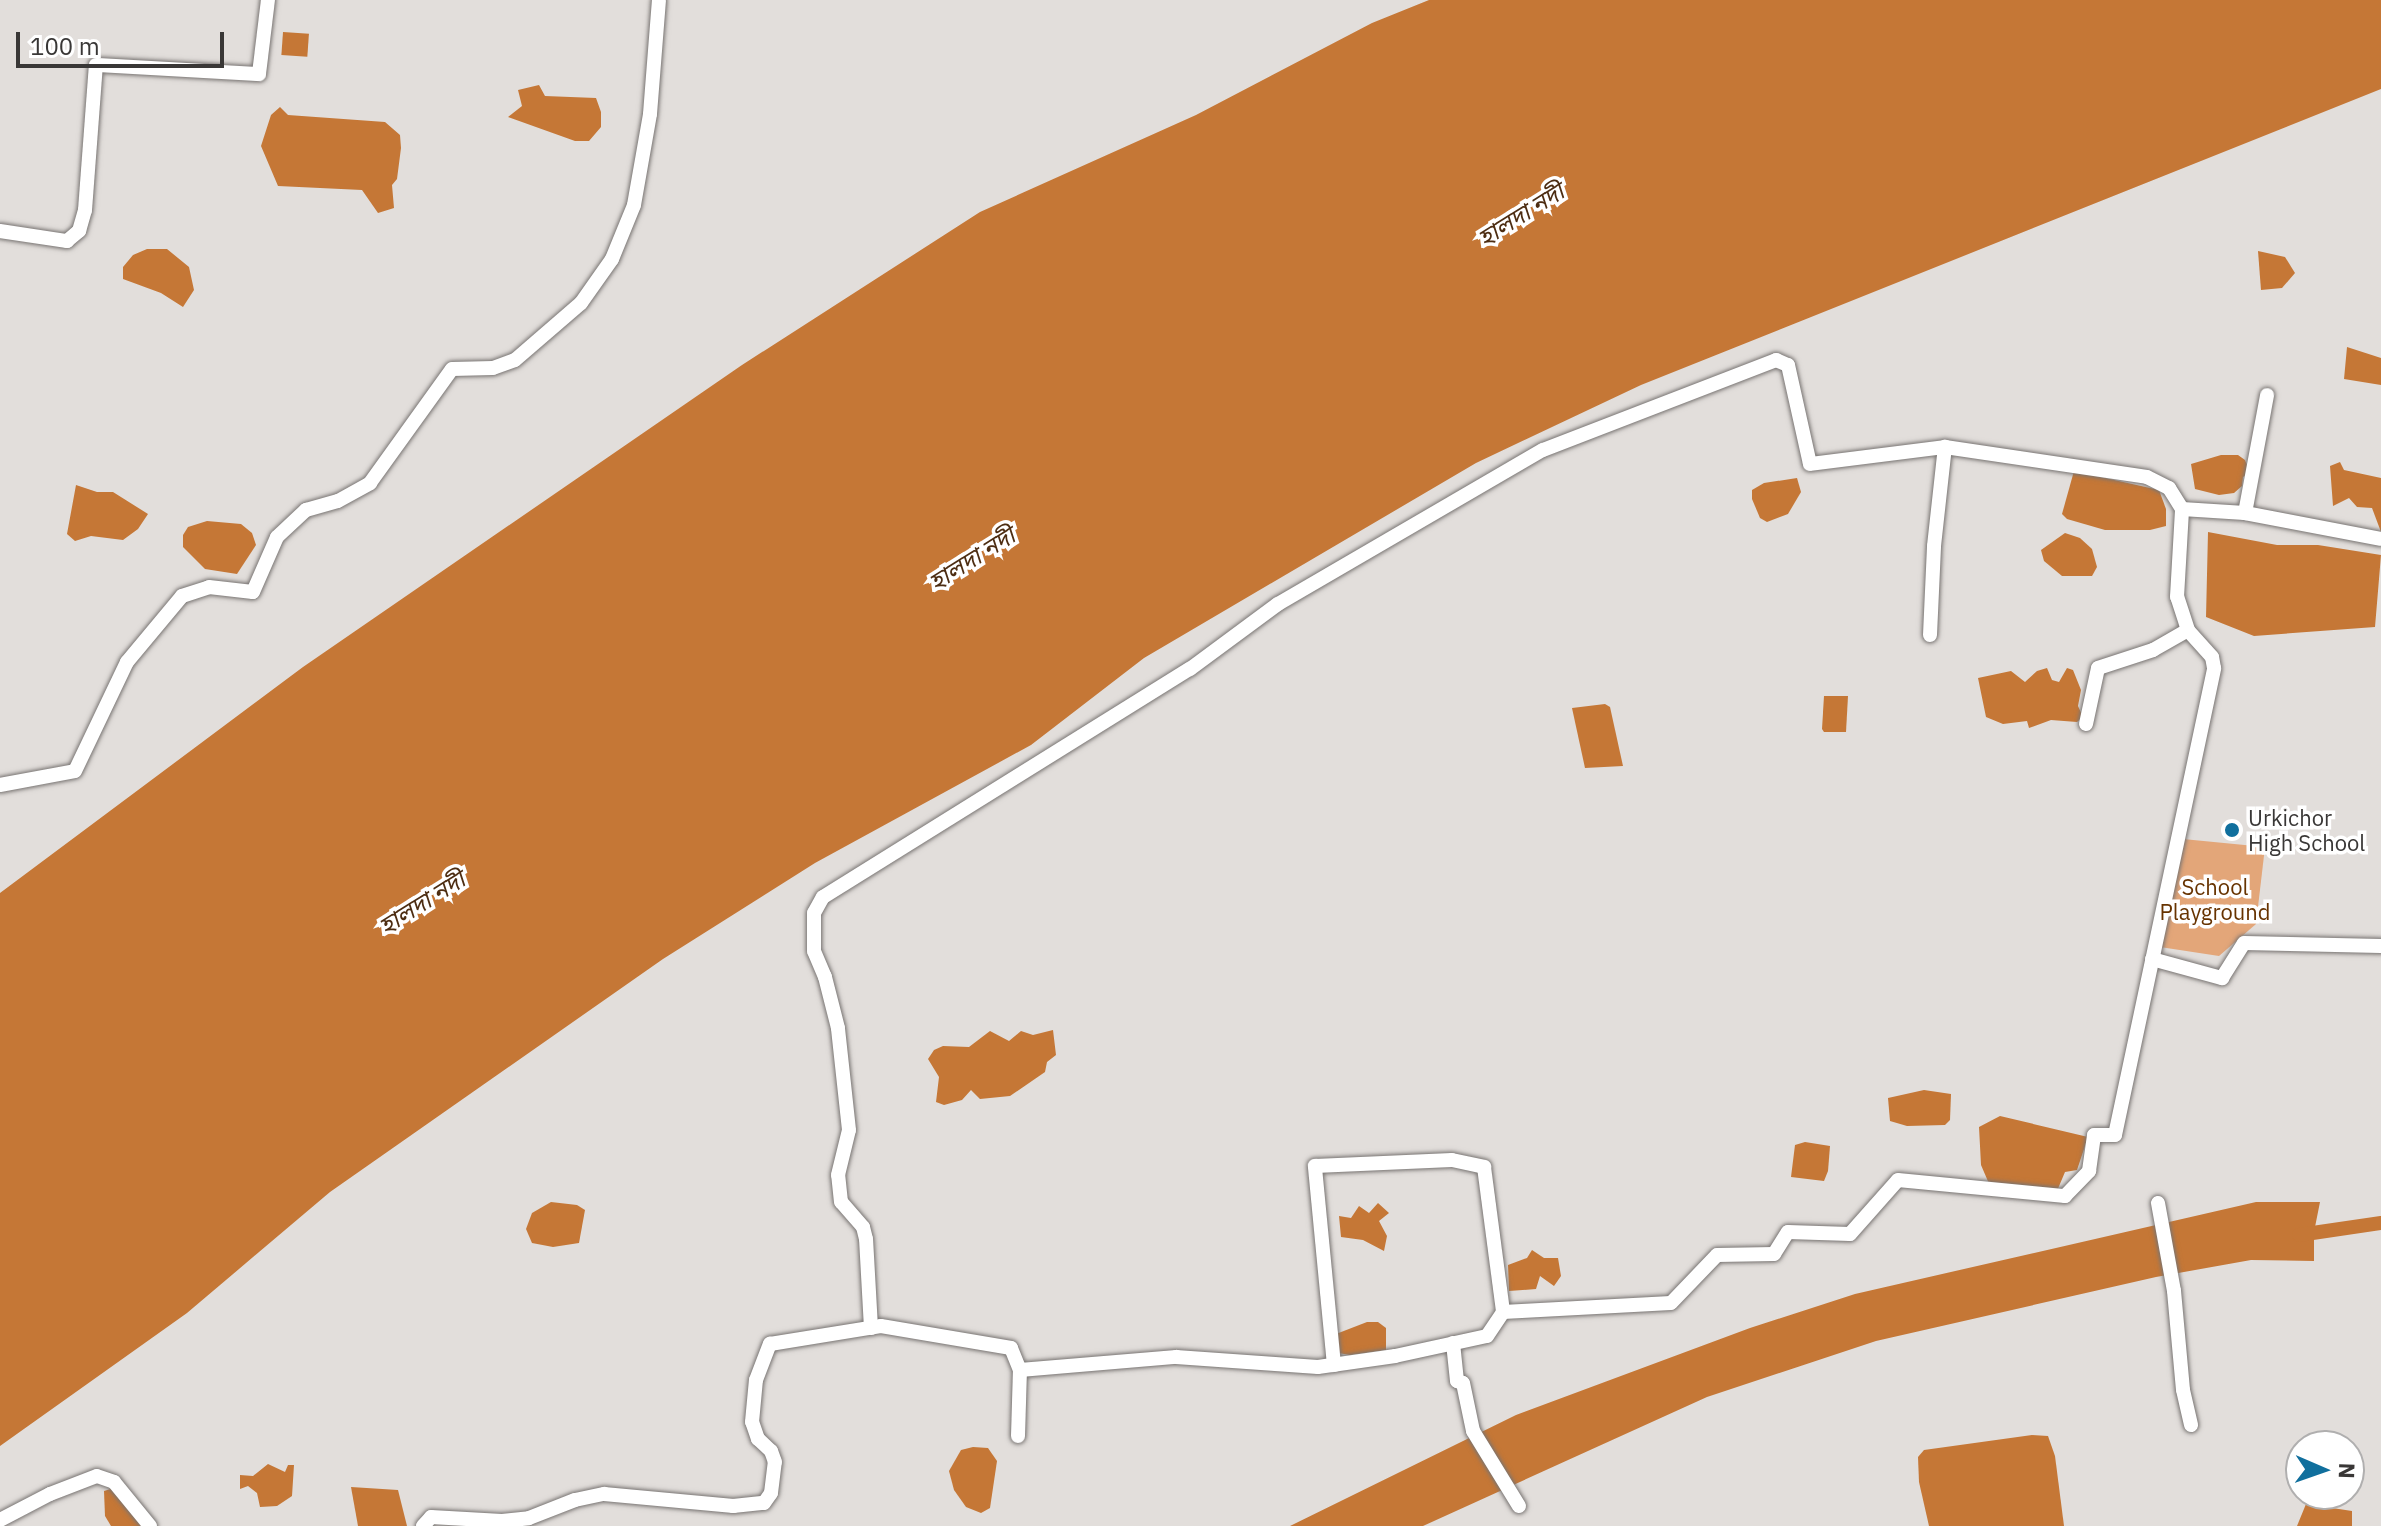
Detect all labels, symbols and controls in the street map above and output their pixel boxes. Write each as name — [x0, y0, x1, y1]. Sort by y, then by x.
scale bar — [20, 16, 228, 66]
text: 100 m — [30, 30, 100, 62]
water label: হালদা নদী — [1473, 177, 1569, 253]
water label: হালদা নদী — [924, 521, 1020, 597]
place label: Urkichor High School — [2248, 804, 2365, 856]
marker: Urkichor High School — [2223, 821, 2241, 839]
water label: হালদা নদী — [374, 865, 470, 941]
park label: School Playground — [2160, 873, 2270, 924]
north arrow — [2285, 1430, 2365, 1510]
text: N — [2333, 1462, 2362, 1479]

